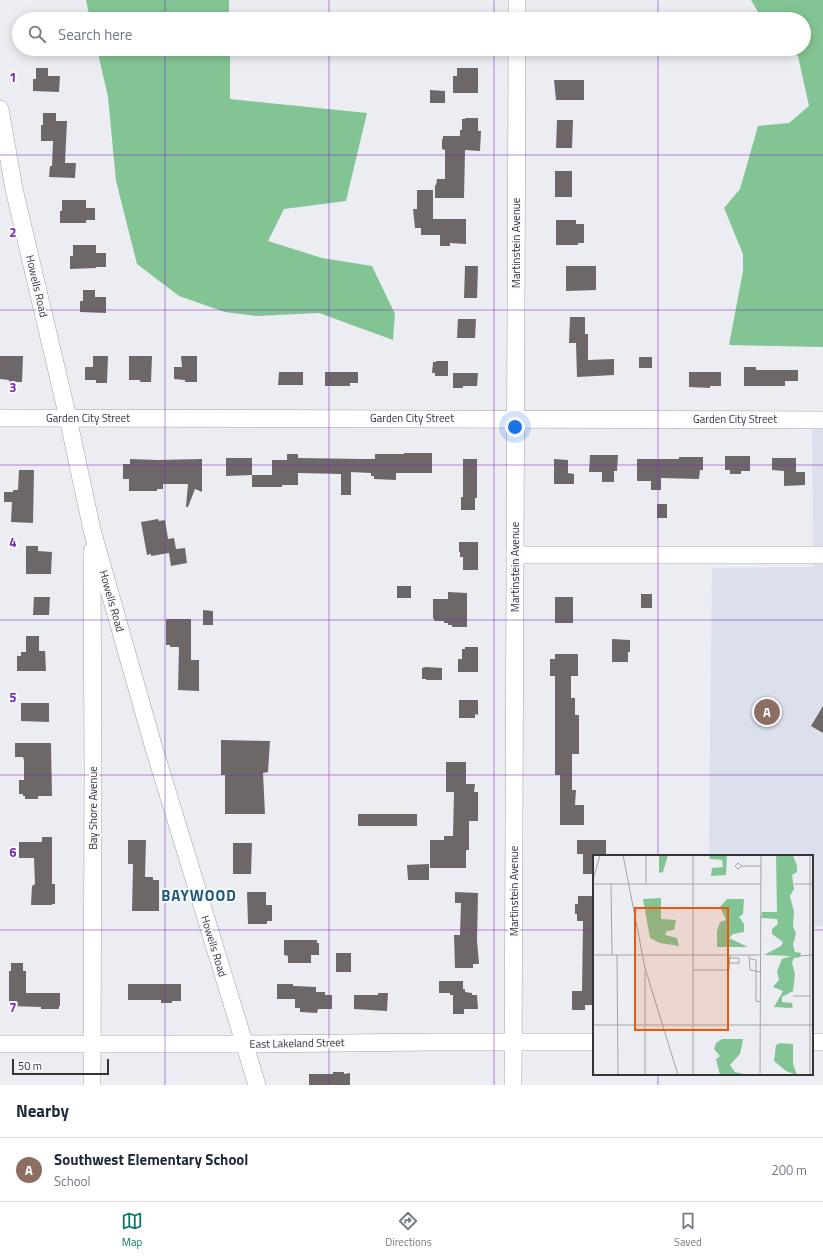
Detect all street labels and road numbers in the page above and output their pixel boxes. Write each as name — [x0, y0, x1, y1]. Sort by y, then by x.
street label: Martinstein Avenue — [508, 197, 524, 288]
street label: Howells Road — [22, 253, 52, 319]
street label: Garden City Street — [46, 410, 130, 426]
street label: Garden City Street — [370, 410, 454, 426]
street label: Garden City Street — [693, 411, 777, 427]
street label: Martinstein Avenue — [507, 521, 523, 612]
street label: Howells Road — [96, 568, 128, 634]
street label: Bay Shore Avenue — [85, 766, 101, 850]
street label: Martinstein Avenue — [506, 845, 522, 936]
street label: Howells Road — [197, 913, 231, 979]
street label: East Lakeland Street — [249, 1034, 345, 1052]

